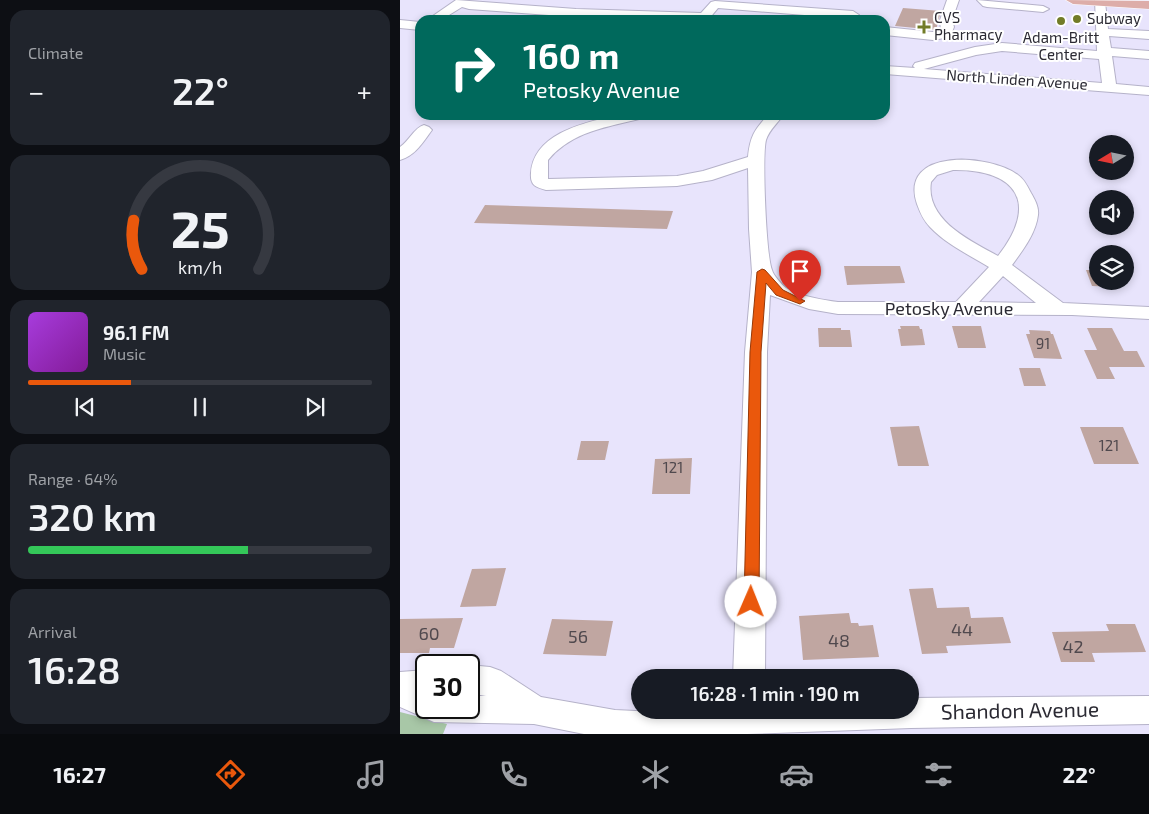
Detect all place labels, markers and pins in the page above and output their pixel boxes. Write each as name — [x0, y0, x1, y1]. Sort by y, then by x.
place label: CVS Pharmacy — [934, 8, 1003, 43]
place label: Subway — [1087, 9, 1141, 27]
marker: Subway — [1071, 13, 1083, 25]
marker: Adam-Britt Center — [1055, 15, 1067, 27]
marker: CVS Pharmacy — [918, 21, 930, 33]
place label: Adam-Britt Center — [1023, 28, 1100, 63]
pin — [779, 250, 821, 301]

